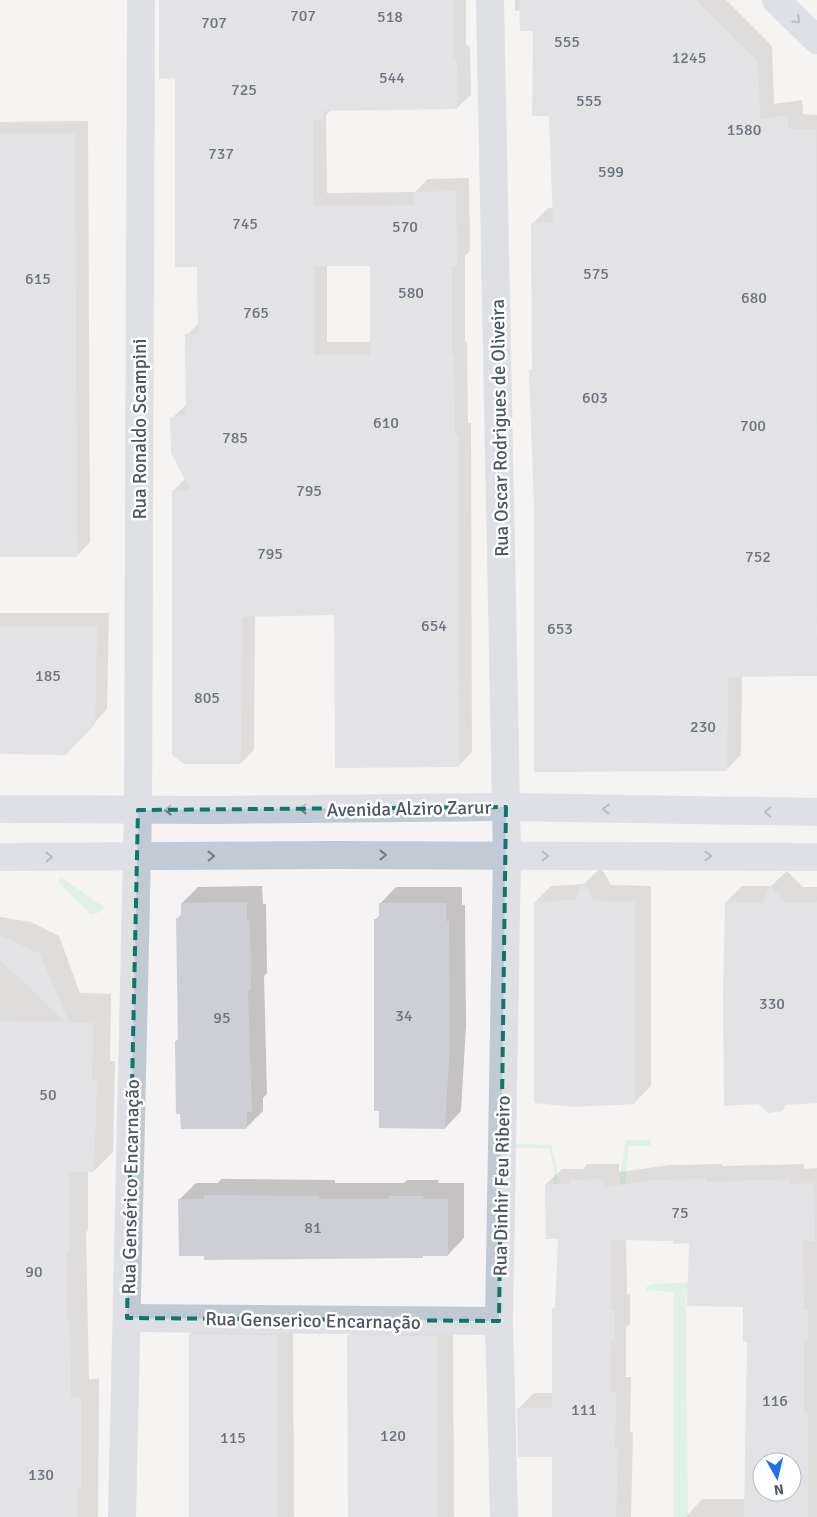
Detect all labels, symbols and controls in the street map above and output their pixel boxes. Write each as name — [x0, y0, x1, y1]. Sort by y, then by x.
house number: 707 — [290, 6, 316, 26]
house number: 518 — [377, 7, 403, 27]
house number: 707 — [201, 13, 227, 33]
one-way arrow — [791, 14, 800, 23]
house number: 555 — [554, 32, 580, 52]
house number: 1245 — [672, 48, 706, 68]
house number: 544 — [379, 68, 405, 88]
house number: 725 — [231, 80, 257, 100]
house number: 555 — [576, 91, 602, 111]
house number: 1580 — [727, 120, 761, 140]
house number: 737 — [208, 144, 234, 164]
house number: 599 — [598, 162, 624, 182]
house number: 745 — [232, 214, 258, 234]
house number: 570 — [392, 217, 418, 237]
house number: 575 — [583, 264, 609, 284]
house number: 615 — [25, 269, 51, 289]
house number: 580 — [398, 283, 424, 303]
house number: 680 — [741, 288, 767, 308]
street label: Rua Oscar Rodrigues de Oliveira — [486, 299, 514, 557]
house number: 765 — [243, 303, 269, 323]
street label: Rua Ronaldo Scampini — [128, 339, 152, 519]
house number: 603 — [582, 388, 608, 408]
house number: 610 — [373, 413, 399, 433]
house number: 700 — [740, 416, 766, 436]
house number: 785 — [222, 428, 248, 448]
house number: 795 — [296, 481, 322, 501]
house number: 795 — [257, 544, 283, 564]
house number: 752 — [745, 547, 771, 567]
house number: 654 — [421, 616, 447, 636]
house number: 653 — [547, 619, 573, 639]
house number: 185 — [35, 666, 61, 686]
house number: 805 — [194, 688, 220, 708]
house number: 230 — [690, 717, 716, 737]
street label: Avenida Alziro Zarur — [326, 796, 492, 822]
one-way arrow — [602, 803, 610, 814]
one-way arrow — [299, 804, 307, 814]
one-way arrow — [164, 805, 172, 815]
one-way arrow — [764, 806, 772, 817]
one-way arrow — [379, 850, 387, 860]
one-way arrow — [207, 851, 215, 862]
one-way arrow — [542, 851, 549, 861]
one-way arrow — [704, 851, 712, 861]
one-way arrow — [45, 852, 53, 862]
house number: 330 — [759, 994, 785, 1014]
house number: 34 — [395, 1006, 413, 1026]
house number: 95 — [213, 1008, 231, 1028]
street label: Rua Gensérico Encarnação — [117, 1079, 145, 1295]
house number: 50 — [39, 1085, 57, 1105]
street label: Rua Dinhir Feu Ribeiro — [488, 1095, 516, 1277]
house number: 75 — [671, 1203, 689, 1223]
house number: 81 — [304, 1218, 322, 1238]
house number: 90 — [25, 1262, 43, 1282]
street label: Rua Genserico Encarnação — [205, 1307, 421, 1335]
house number: 116 — [762, 1391, 788, 1411]
house number: 111 — [571, 1400, 597, 1420]
house number: 120 — [380, 1426, 406, 1446]
house number: 115 — [220, 1428, 246, 1448]
north arrow — [752, 1452, 802, 1502]
house number: 130 — [28, 1465, 54, 1485]
text: N — [773, 1480, 785, 1498]

